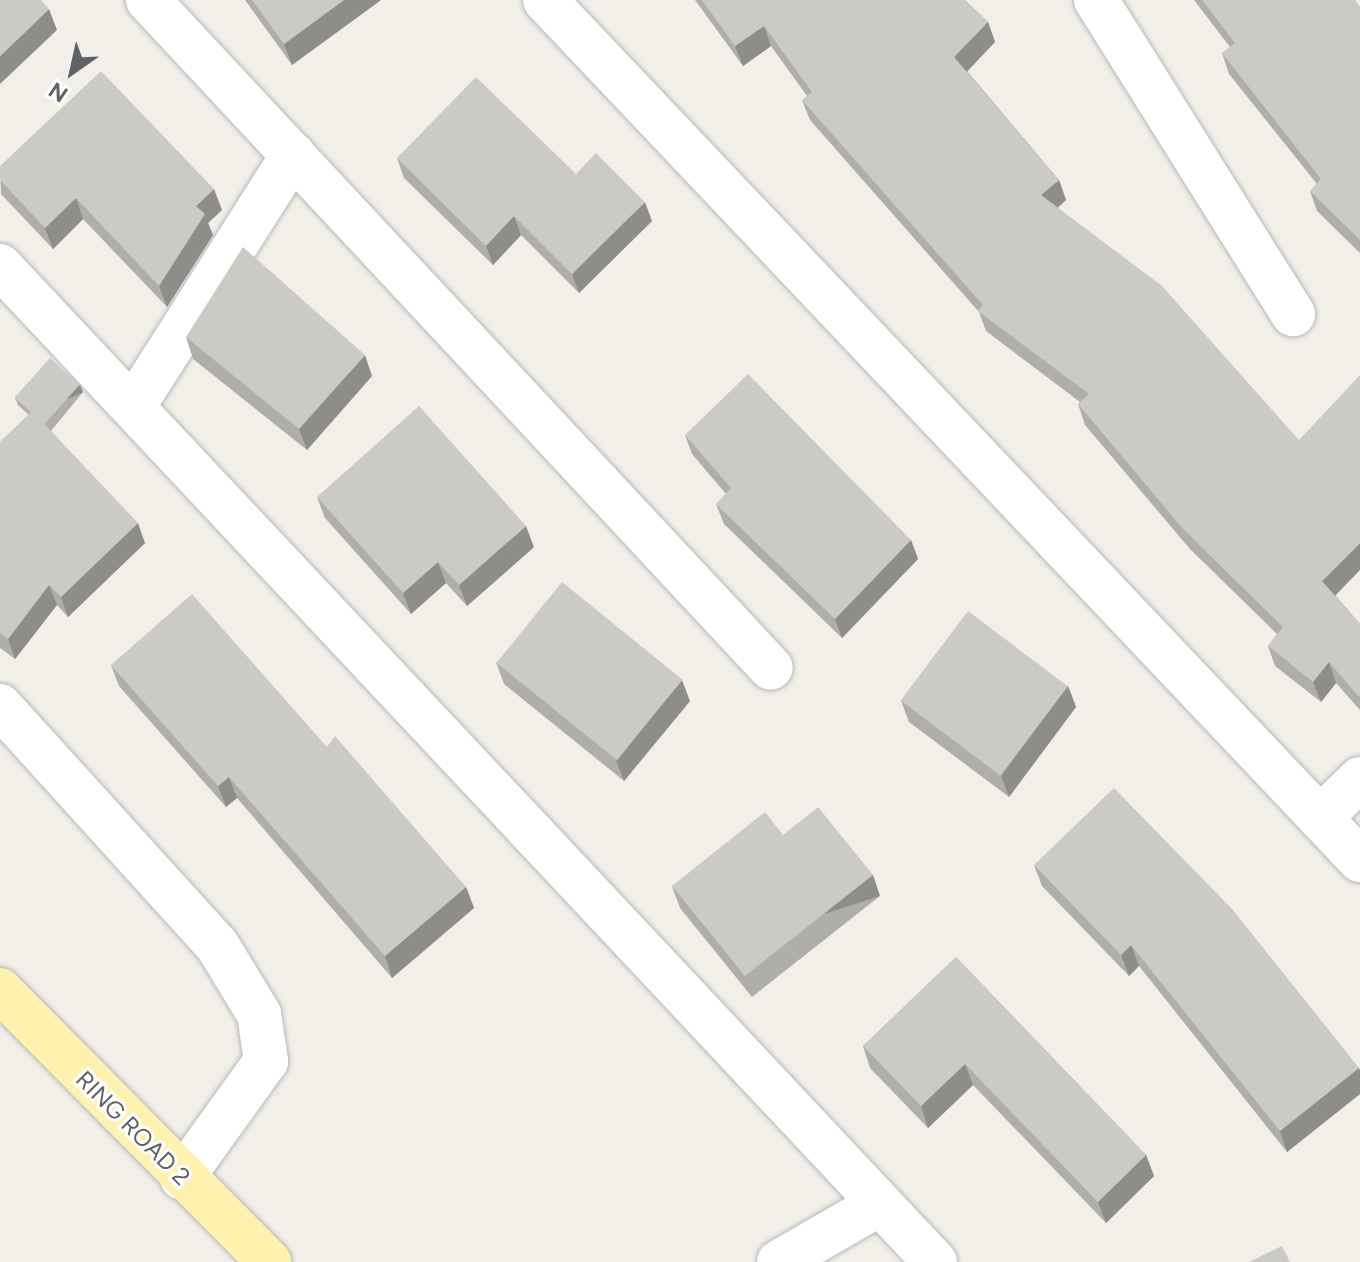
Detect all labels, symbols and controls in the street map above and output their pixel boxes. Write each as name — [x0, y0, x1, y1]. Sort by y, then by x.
north arrow — [32, 32, 112, 112]
text: N — [44, 76, 73, 108]
street label: RING ROAD 2 — [70, 1065, 196, 1191]

